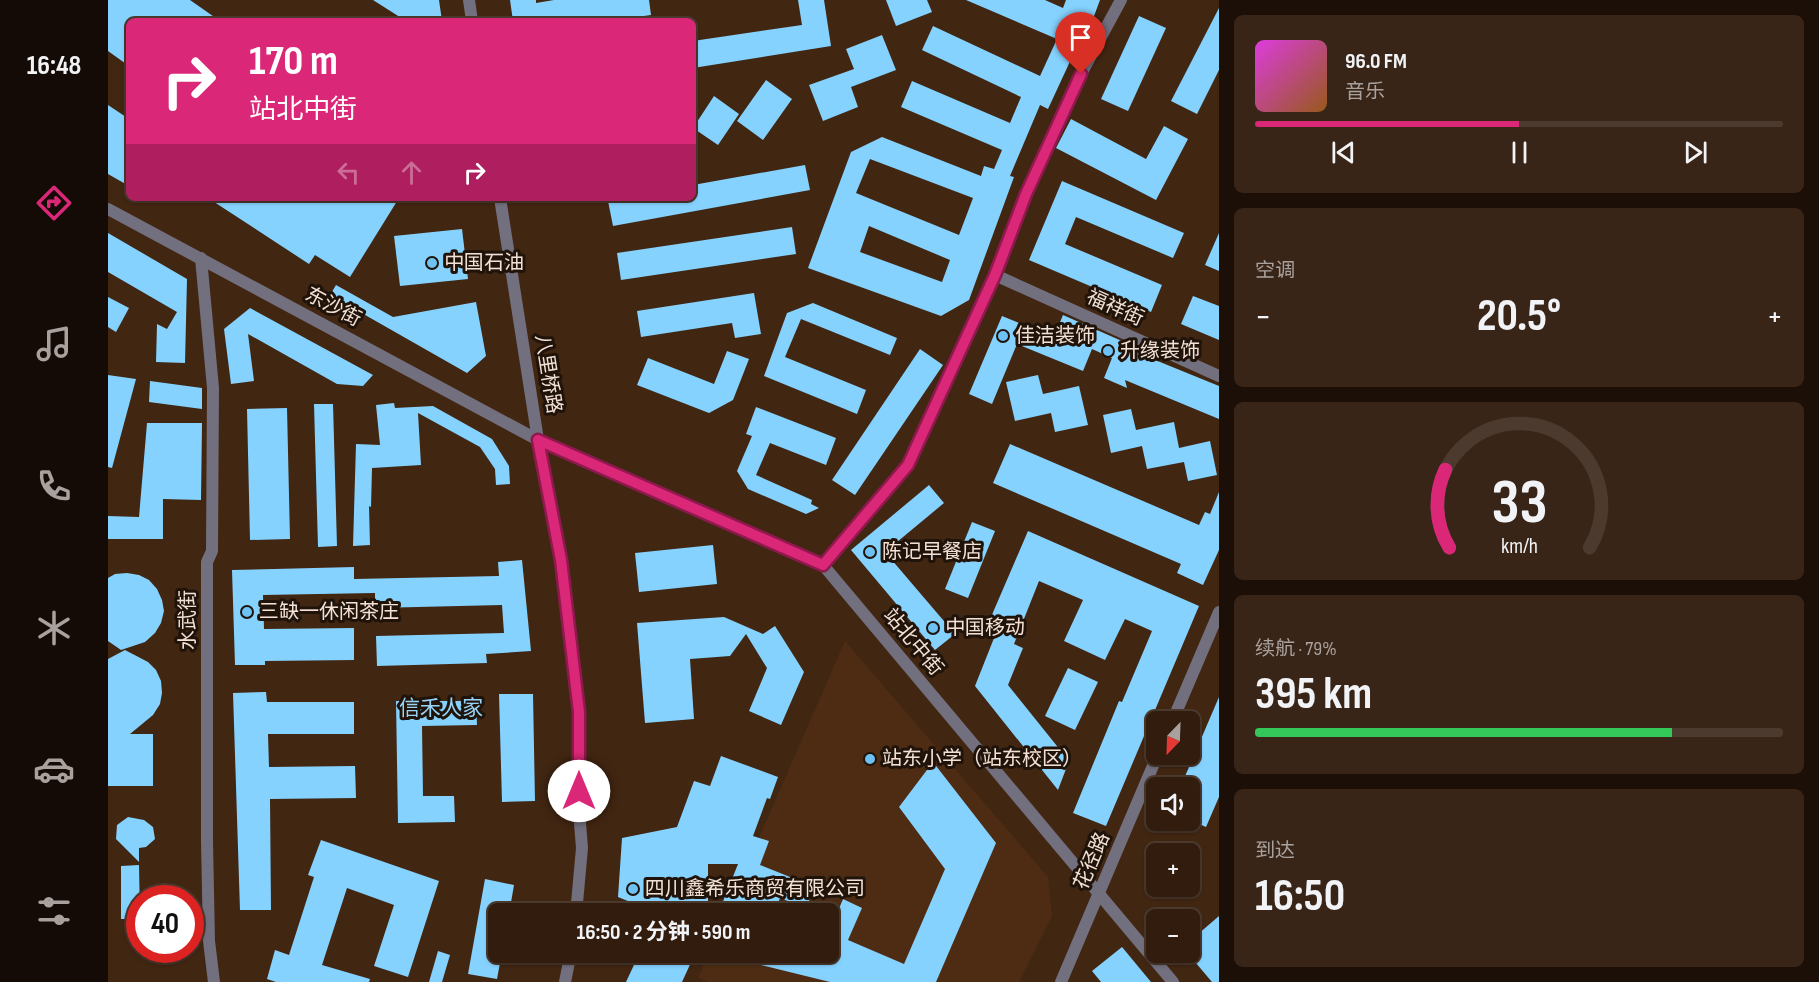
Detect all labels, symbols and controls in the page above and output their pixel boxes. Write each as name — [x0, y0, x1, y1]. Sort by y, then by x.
pin — [1055, 12, 1106, 74]
icon: arrive — [1064, 21, 1097, 54]
text: 170 m — [249, 36, 338, 87]
icon: right — [150, 42, 228, 120]
text: 96.0 FM — [1345, 48, 1407, 75]
text: 16:48 — [27, 50, 81, 82]
text: 音乐 — [1345, 80, 1385, 104]
text: 站北中街 — [249, 94, 357, 126]
icon: previous — [1327, 136, 1360, 169]
icon: pause — [1503, 136, 1536, 169]
icon: next — [1679, 136, 1712, 169]
icon: left — [332, 156, 365, 189]
icon: ahead — [395, 156, 428, 189]
icon: right — [458, 156, 491, 189]
icon: directions — [33, 182, 75, 224]
place label: 中国石油 — [444, 251, 524, 275]
marker: 中国石油 — [425, 256, 439, 270]
text: 空调 — [1255, 259, 1295, 283]
street label: 东沙街 — [301, 282, 365, 332]
street label: 福祥街 — [1083, 285, 1147, 331]
text: 20.5° — [1477, 289, 1561, 344]
text: − — [1255, 297, 1271, 337]
text: + — [1767, 297, 1783, 337]
icon: music — [33, 323, 75, 365]
place label: 佳洁装饰 — [1015, 324, 1095, 348]
marker: 佳洁装饰 — [996, 329, 1010, 343]
street label: 八里桥路 — [530, 333, 566, 415]
place label: 升缘装饰 — [1120, 339, 1200, 363]
marker: 升缘装饰 — [1101, 344, 1115, 358]
icon: phone — [33, 465, 75, 507]
text: 33 — [1491, 466, 1547, 541]
text: km/h — [1500, 534, 1538, 559]
place label: 陈记早餐店 — [882, 540, 982, 564]
marker: 陈记早餐店 — [863, 545, 877, 559]
street label: 水武街 — [176, 590, 200, 650]
place label: 三缺一休闲茶庄 — [259, 600, 399, 624]
street label: 站北中街 — [878, 604, 948, 680]
marker: 三缺一休闲茶庄 — [240, 605, 254, 619]
icon: climate — [33, 607, 75, 649]
place label: 中国移动 — [945, 616, 1025, 640]
marker: 中国移动 — [926, 621, 940, 635]
text: 续航 · 79% — [1255, 637, 1337, 661]
text: 395 km — [1255, 667, 1372, 722]
district label: 信禾人家 — [399, 696, 483, 721]
north arrow — [1146, 711, 1200, 765]
map controls — [1146, 711, 1200, 963]
place label: 站东小学（站东校区） — [882, 747, 1082, 771]
icon: car — [33, 748, 75, 790]
marker: 站东小学（站东校区） — [863, 752, 877, 766]
position arrow — [547, 759, 611, 823]
button: sound — [1146, 777, 1200, 831]
street label: 花径路 — [1069, 829, 1115, 893]
text: 到达 — [1255, 839, 1295, 863]
button: + — [1146, 843, 1200, 897]
text: 16:50 — [1255, 869, 1345, 924]
place label: 四川鑫希乐商贸有限公司 — [645, 877, 865, 901]
marker: 四川鑫希乐商贸有限公司 — [626, 882, 640, 896]
speed limit sign: 40 — [126, 885, 204, 963]
icon: filters — [33, 890, 75, 932]
button: − — [1146, 909, 1200, 963]
text: 16:50 · 2 分钟 · 590 m — [577, 919, 750, 946]

